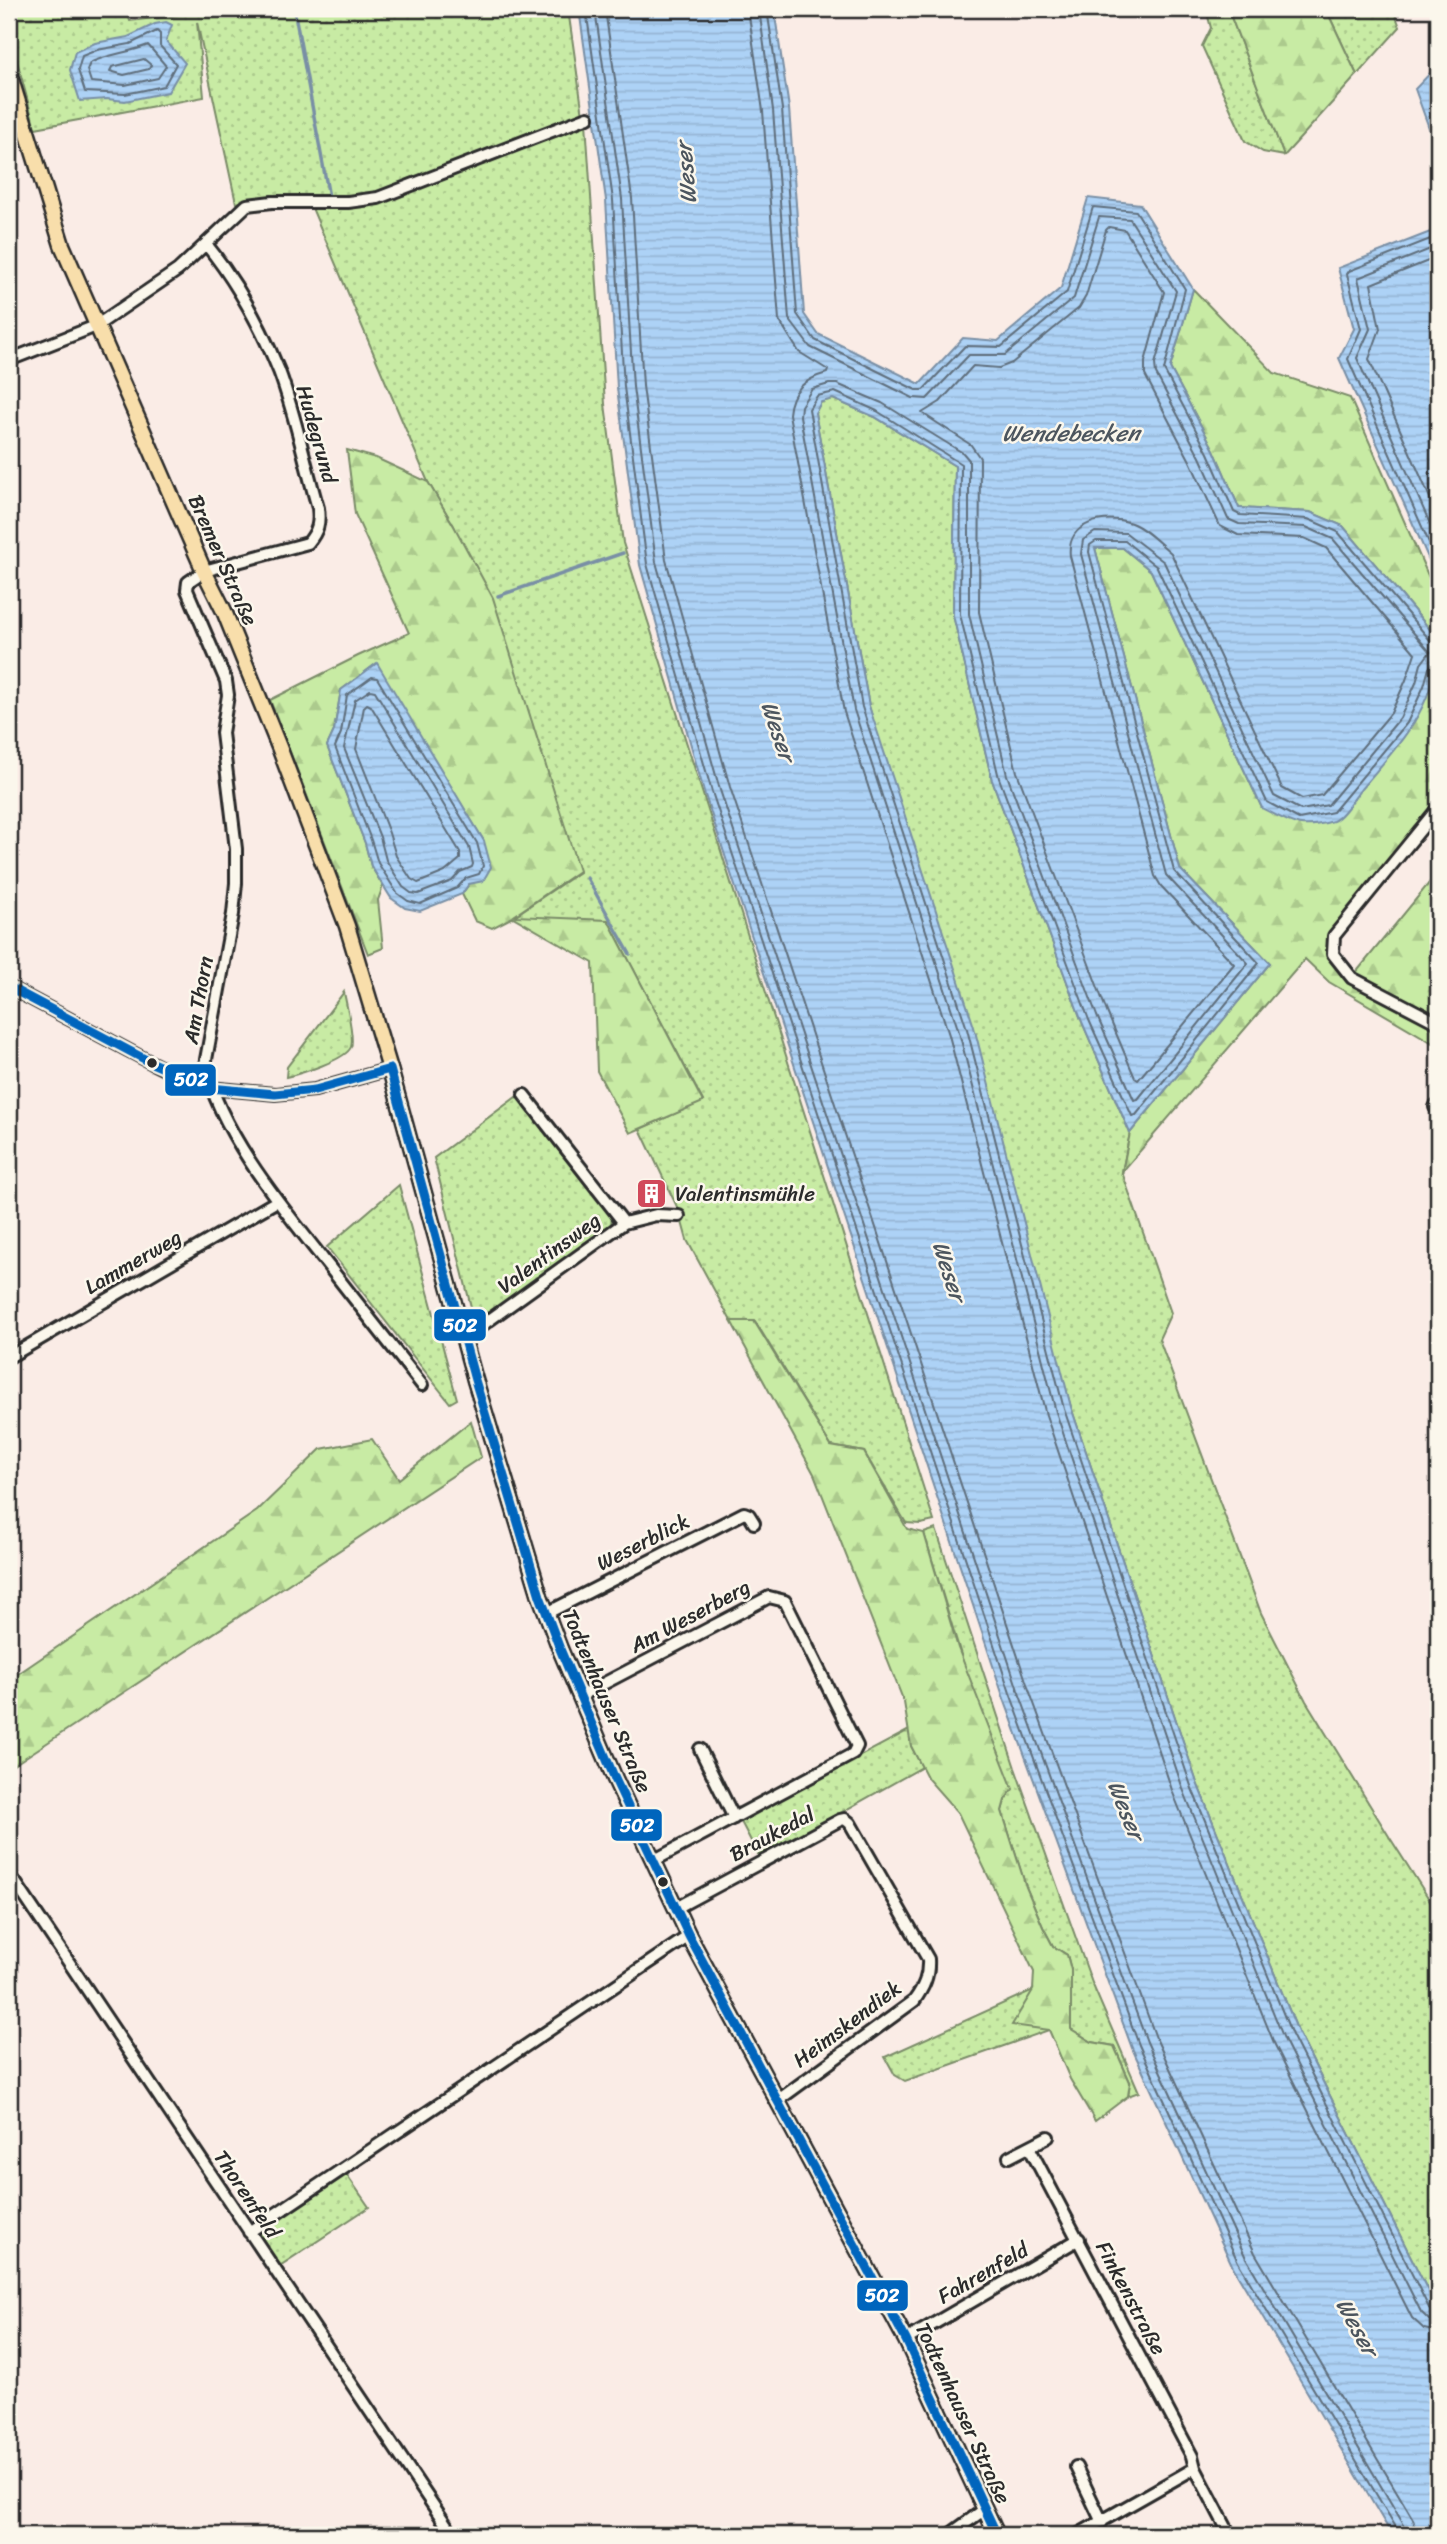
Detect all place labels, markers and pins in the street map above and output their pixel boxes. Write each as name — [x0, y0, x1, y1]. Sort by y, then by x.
unlabelled marker — [145, 1056, 159, 1070]
place label: Valentinsmühle — [675, 1175, 815, 1213]
building icon: Valentinsmühle — [635, 1177, 669, 1211]
unlabelled marker — [656, 1875, 670, 1889]

